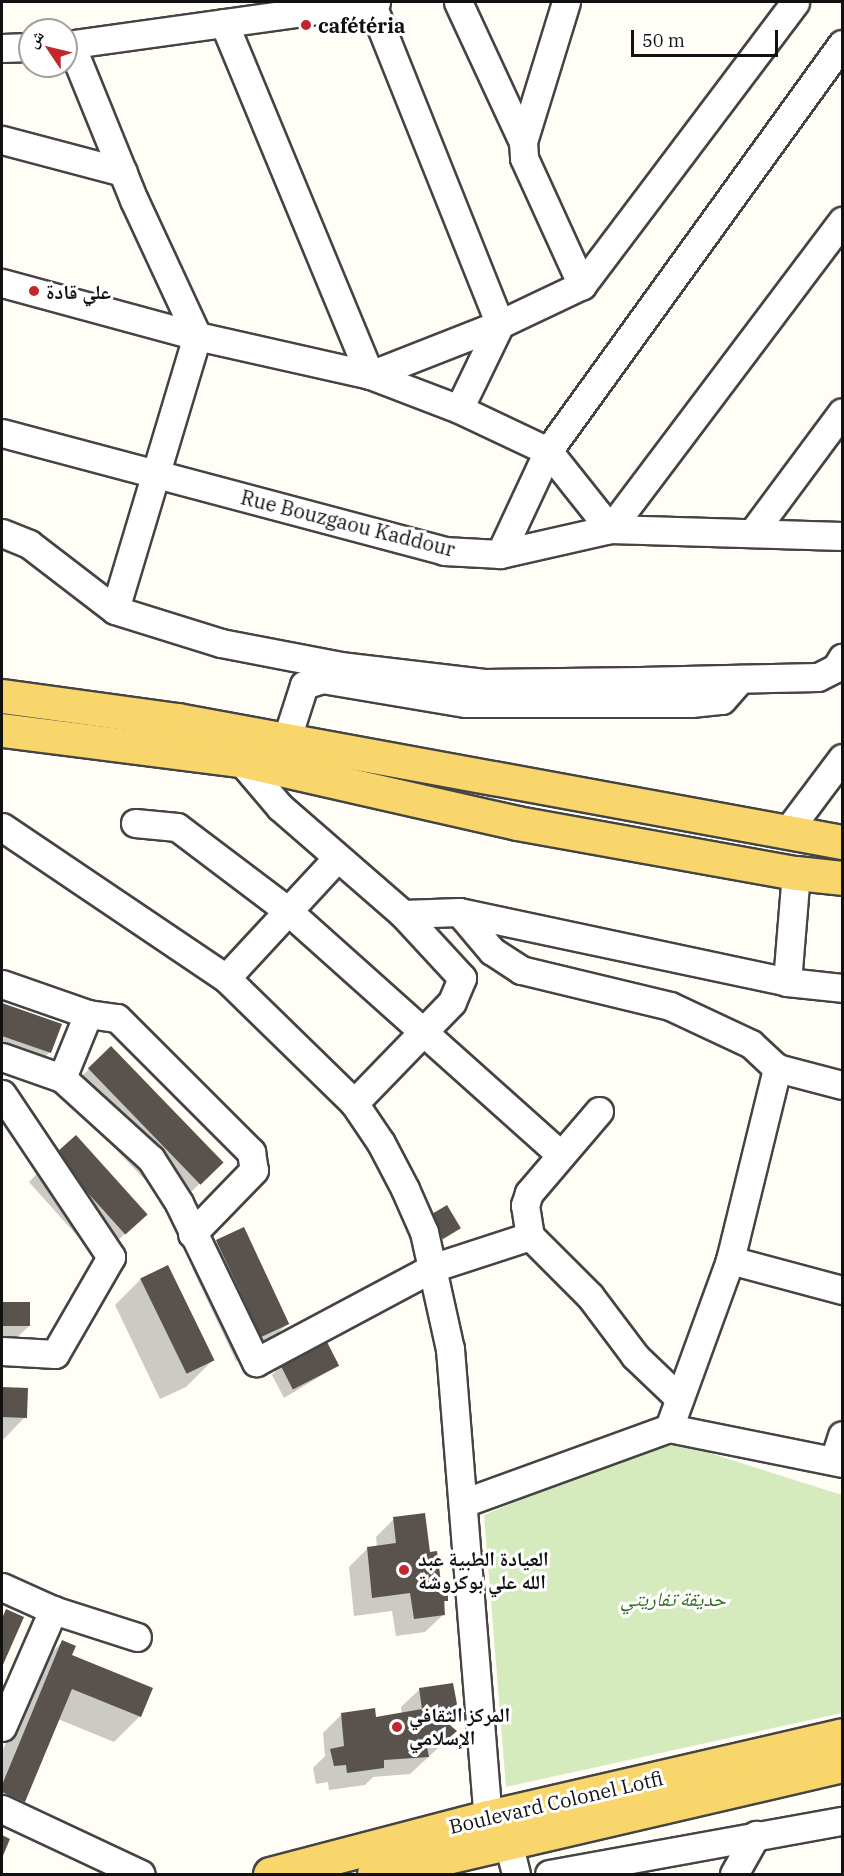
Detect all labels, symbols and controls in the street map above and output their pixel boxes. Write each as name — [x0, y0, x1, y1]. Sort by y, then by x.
place label: cafétéria — [318, 13, 405, 37]
north arrow — [18, 18, 78, 78]
marker: cafétéria — [299, 18, 313, 32]
scale bar — [634, 18, 781, 56]
text: ش — [22, 26, 48, 52]
text: 50 m — [642, 29, 685, 52]
place label: علي قادة — [46, 279, 111, 303]
marker: علي قادة — [27, 284, 41, 298]
street label: Rue Bouzgaou Kaddour — [238, 485, 458, 561]
place label: العيادة الطبية عبد الله علي بوكروشة — [418, 1546, 549, 1593]
marker: العيادة الطبية عبد الله علي بوكروشة — [395, 1561, 413, 1579]
park label: حديقة تفاريتي — [620, 1586, 726, 1610]
place label: المركز الثقافي الإسلامي — [409, 1703, 510, 1750]
marker: المركز الثقافي الإسلامي — [390, 1720, 404, 1734]
street label: Boulevard Colonel Lotfi — [447, 1766, 665, 1838]

